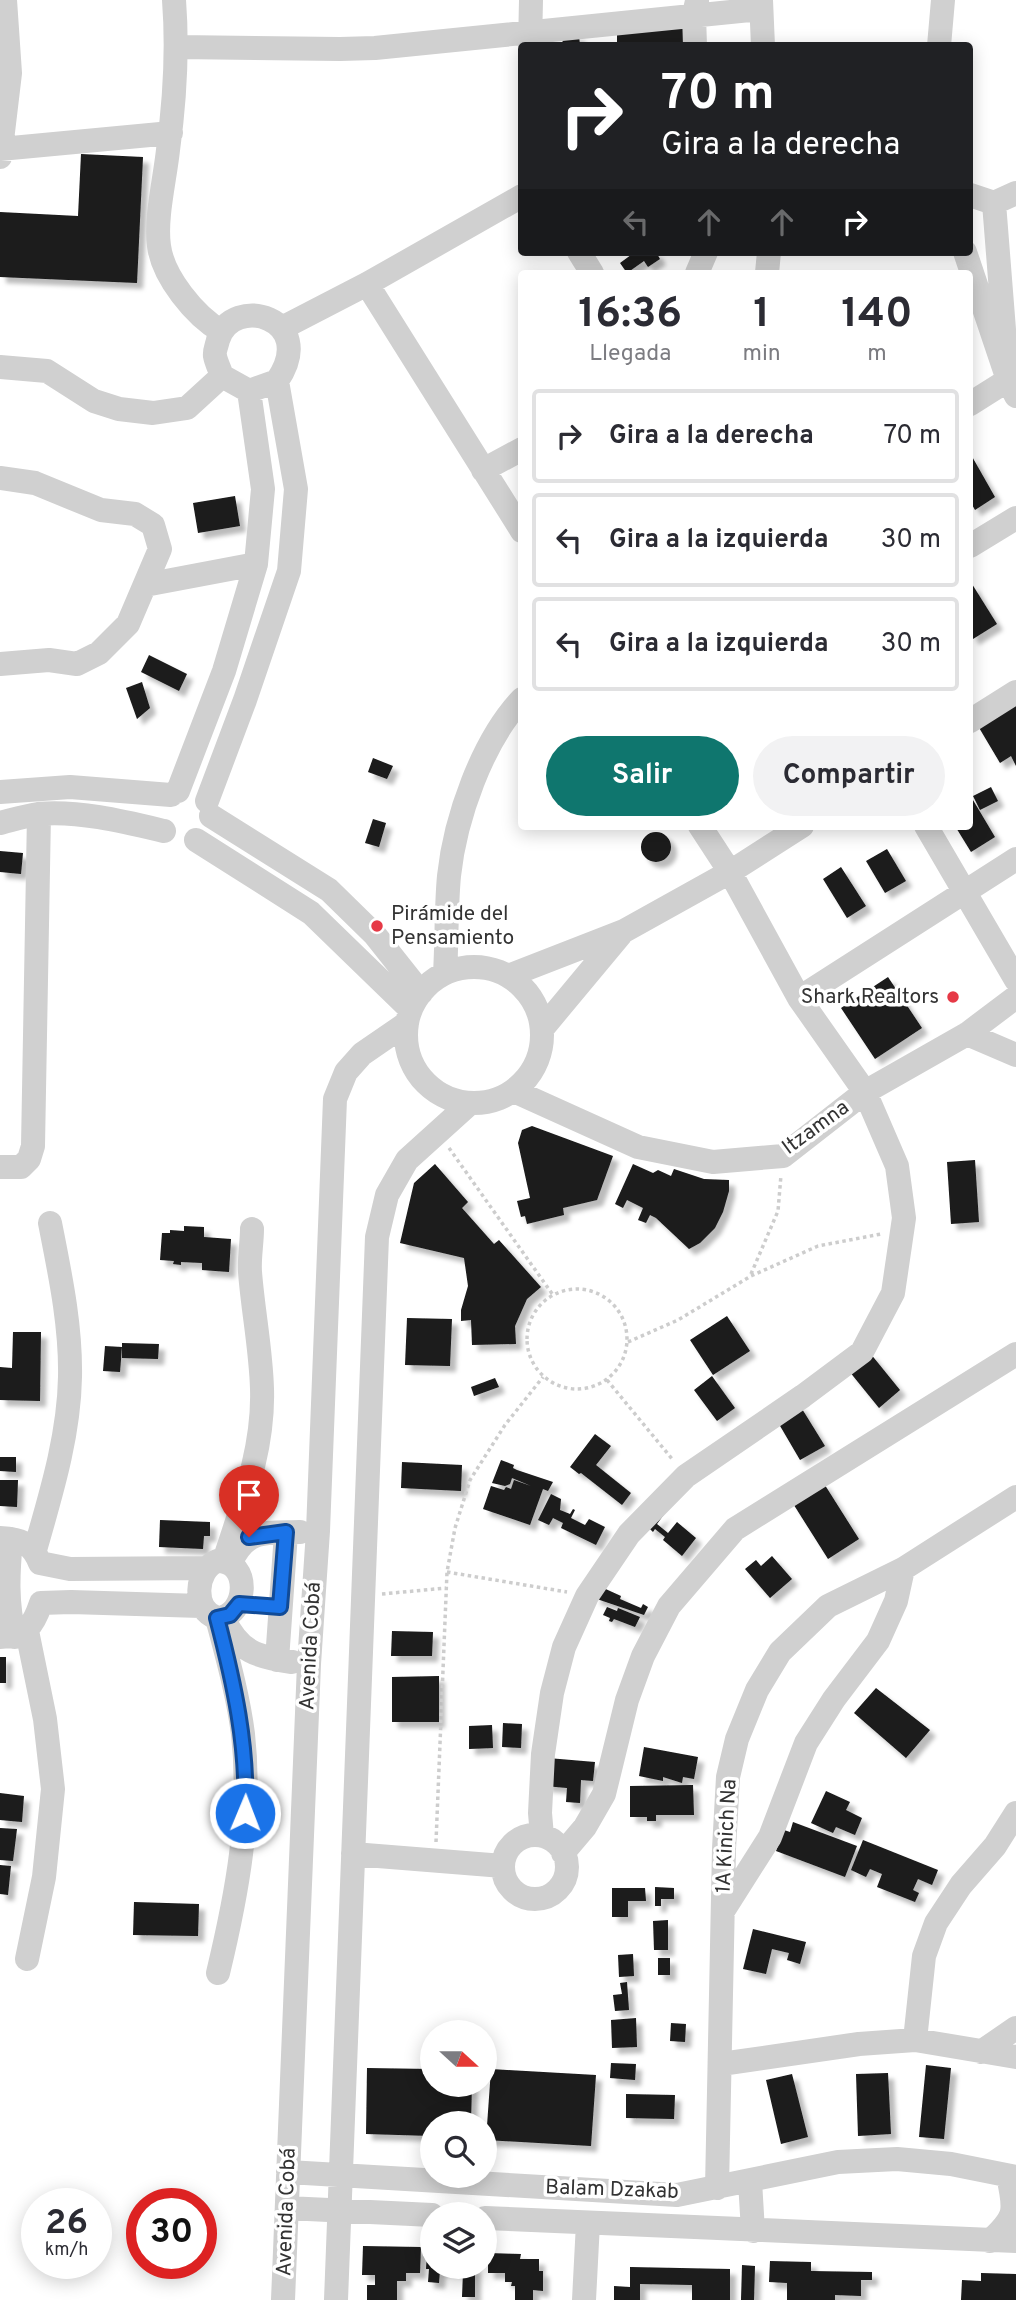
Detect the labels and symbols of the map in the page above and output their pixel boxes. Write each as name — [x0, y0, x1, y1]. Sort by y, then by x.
place label: Pirámide del Pensamiento — [391, 901, 514, 952]
marker: Pirámide del Pensamiento — [369, 918, 385, 934]
place label: Shark Realtors — [801, 984, 939, 1011]
marker: Shark Realtors — [945, 989, 961, 1005]
street label: Itzamna — [777, 1095, 855, 1161]
pin — [219, 1465, 279, 1537]
street label: Avenida Cobá — [294, 1581, 328, 1711]
position arrow — [208, 1776, 282, 1850]
street label: 1A Kinich Na — [711, 1778, 743, 1894]
north arrow — [420, 2020, 497, 2096]
street label: Avenida Cobá — [271, 2147, 303, 2277]
street label: Balam Dzakab — [545, 2174, 679, 2206]
speed limit sign: 30 — [126, 2188, 217, 2279]

